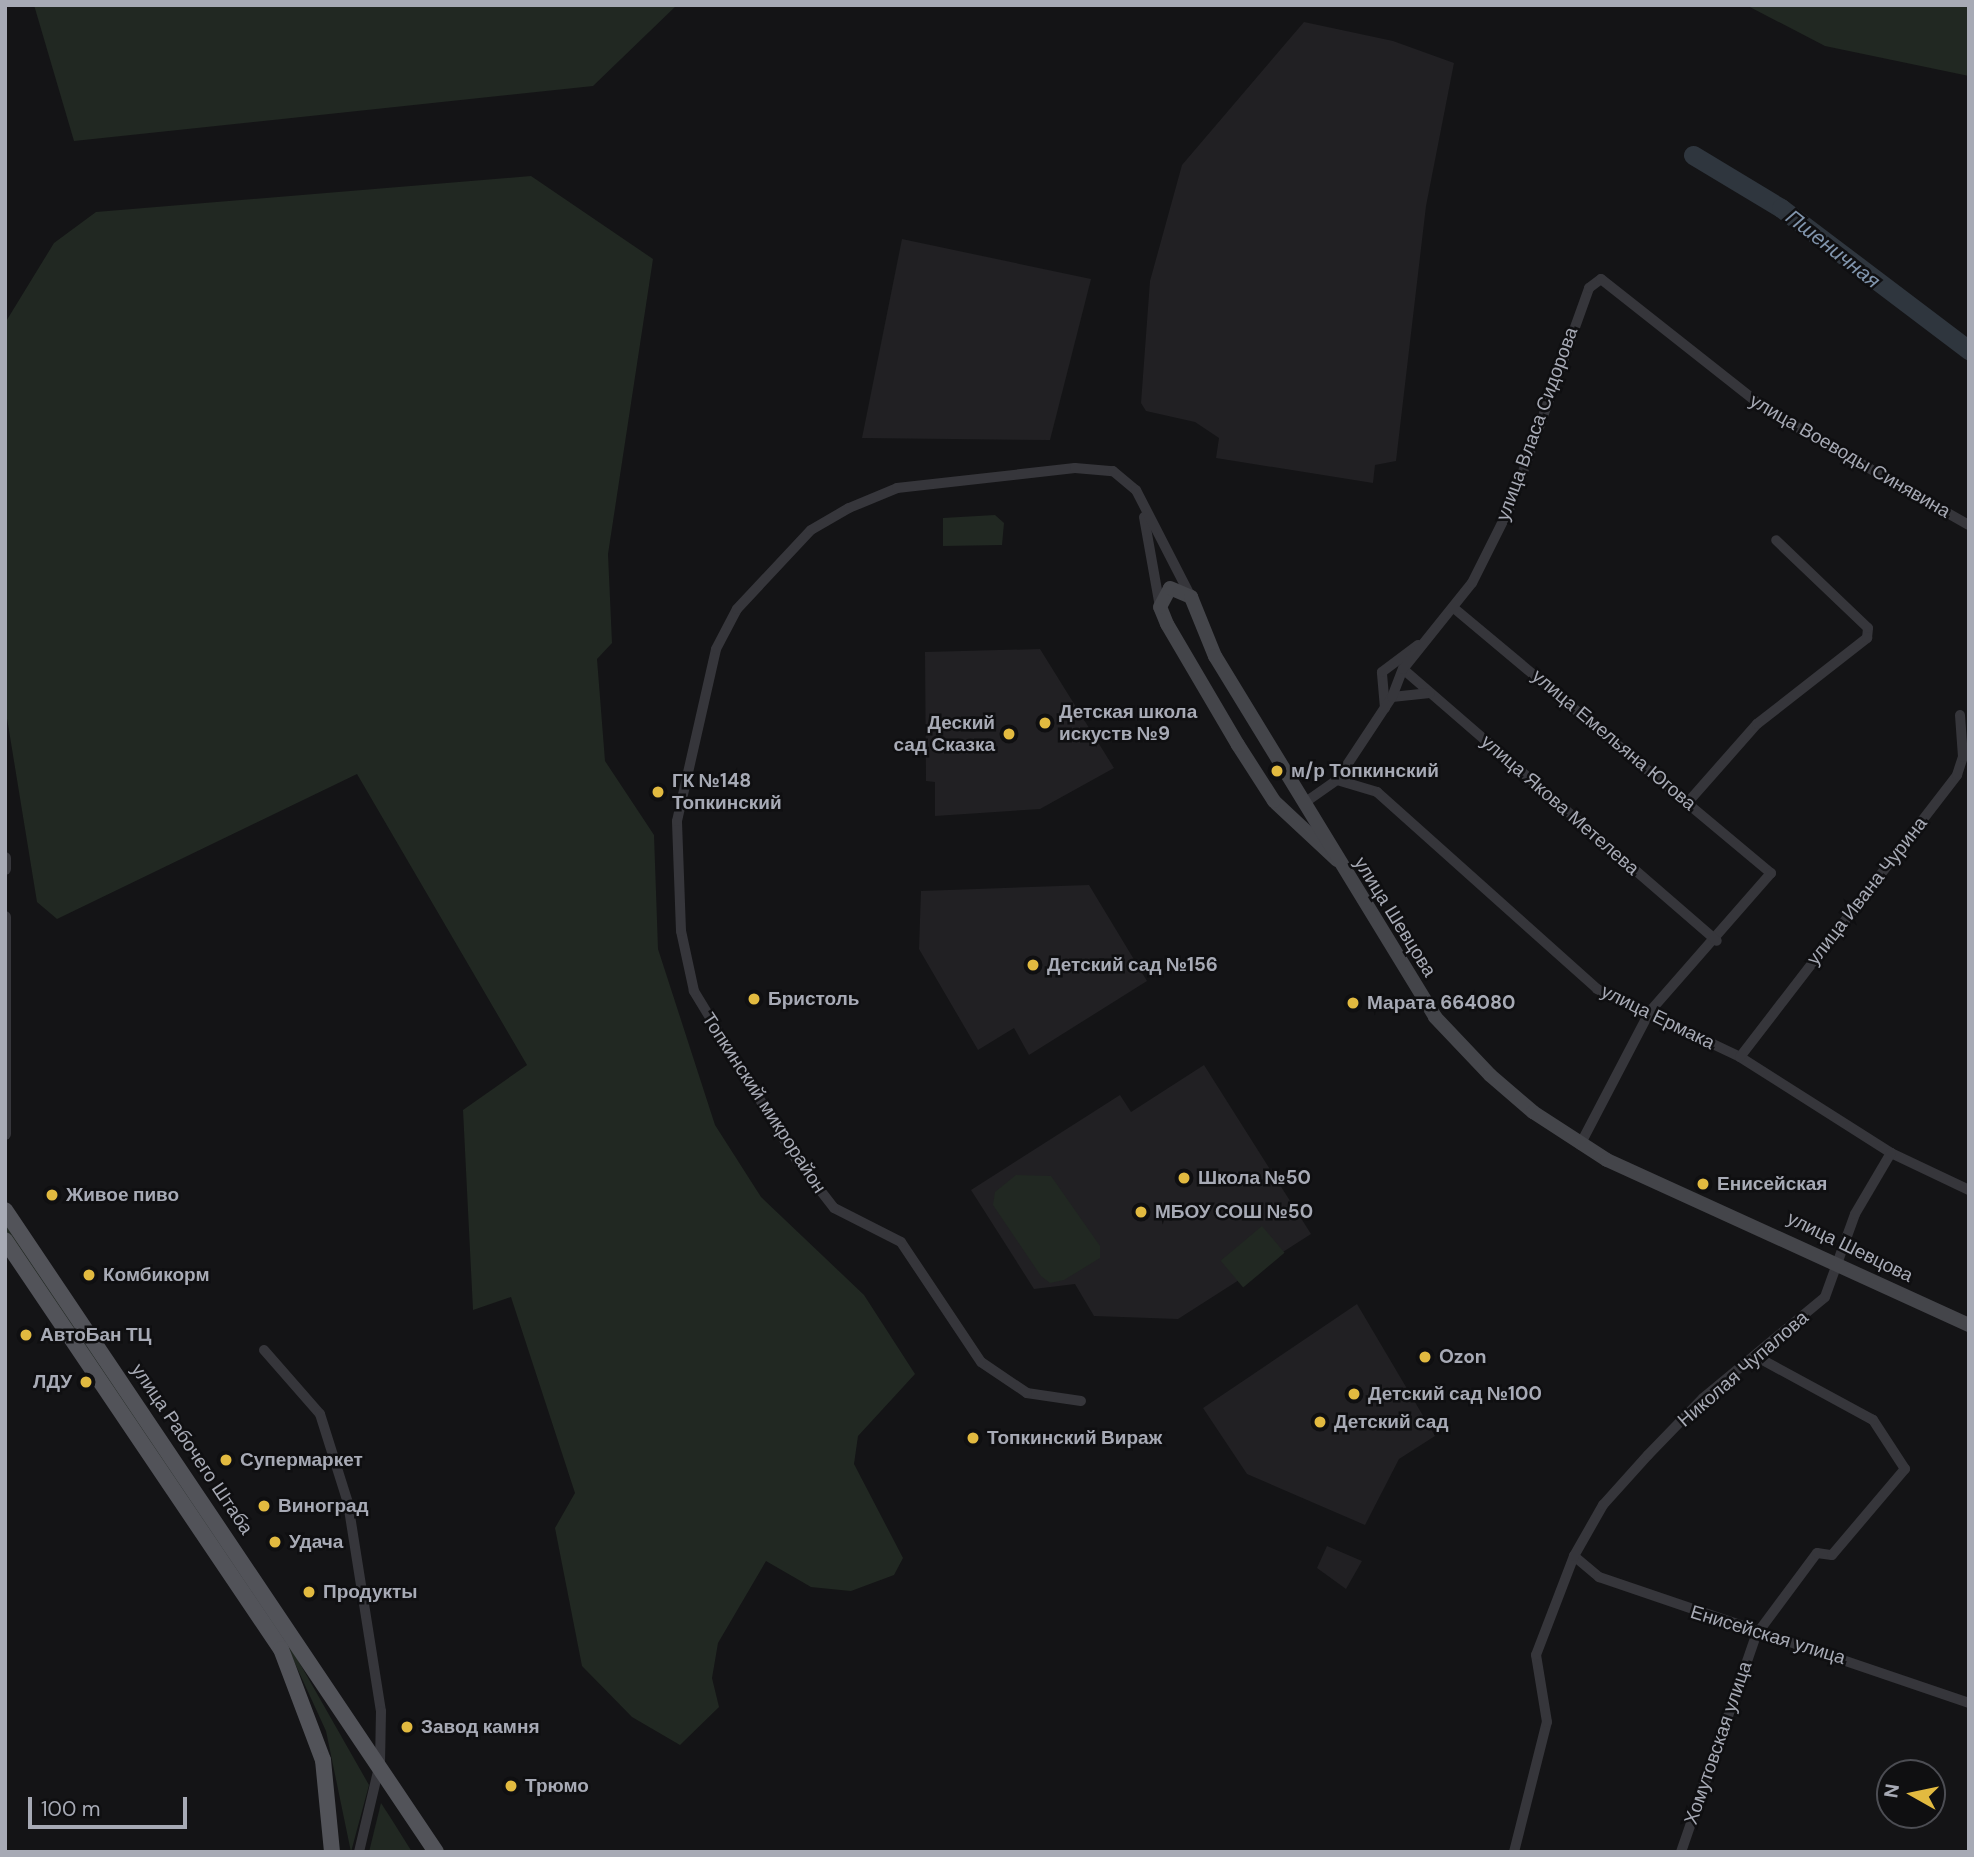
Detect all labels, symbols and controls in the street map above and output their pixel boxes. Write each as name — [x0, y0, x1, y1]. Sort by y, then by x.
water label: Пшеничная — [1781, 204, 1885, 294]
street label: улица Власа Сидорова — [1491, 324, 1583, 524]
street label: улица Воеводы Синявина — [1746, 389, 1954, 523]
street label: улица Емельяна Югова — [1527, 665, 1701, 815]
place label: Детская школа искуств №9 — [1059, 701, 1197, 745]
place label: Деский сад Сказка — [894, 712, 995, 756]
marker: Детская школа искуств №9 — [1037, 715, 1053, 731]
marker: Деский сад Сказка — [1001, 726, 1017, 742]
street label: улица Якова Метелева — [1476, 730, 1644, 880]
place label: м/р Топкинский — [1291, 760, 1439, 782]
marker: м/р Топкинский — [1269, 763, 1285, 779]
place label: ГК №148 Топкинский — [672, 770, 782, 814]
marker: ГК №148 Топкинский — [650, 784, 666, 800]
street label: улица Ивана Чурина — [1802, 812, 1932, 970]
street label: улица Шевцова — [1349, 853, 1441, 981]
place label: Детский сад №156 — [1047, 954, 1218, 976]
marker: Детский сад №156 — [1025, 957, 1041, 973]
street label: улица Ермака — [1598, 980, 1718, 1054]
place label: Бристоль — [768, 988, 859, 1010]
marker: Бристоль — [746, 991, 762, 1007]
place label: Марата 664080 — [1367, 992, 1515, 1014]
marker: Марата 664080 — [1345, 995, 1361, 1011]
street label: Топкинский микрорайон — [697, 1009, 831, 1197]
place label: Школа №50 — [1198, 1167, 1311, 1189]
marker: Школа №50 — [1176, 1170, 1192, 1186]
place label: Енисейская — [1717, 1173, 1827, 1195]
marker: Енисейская — [1695, 1176, 1711, 1192]
place label: Живое пиво — [66, 1184, 179, 1206]
marker: Живое пиво — [44, 1187, 60, 1203]
place label: МБОУ СОШ №50 — [1155, 1201, 1313, 1223]
marker: МБОУ СОШ №50 — [1133, 1204, 1149, 1220]
street label: улица Шевцова — [1783, 1207, 1917, 1287]
place label: Комбикорм — [103, 1264, 209, 1286]
marker: Комбикорм — [81, 1267, 97, 1283]
street label: Николая Чупалова — [1673, 1306, 1813, 1432]
place label: АвтоБан ТЦ — [40, 1324, 151, 1346]
marker: АвтоБан ТЦ — [18, 1327, 34, 1343]
place label: Ozon — [1439, 1346, 1487, 1368]
marker: Ozon — [1417, 1349, 1433, 1365]
street label: улица Рабочего Штаба — [126, 1359, 258, 1539]
place label: ЛДУ — [33, 1371, 72, 1393]
marker: ЛДУ — [78, 1374, 94, 1390]
place label: Детский сад №100 — [1368, 1383, 1542, 1405]
marker: Детский сад №100 — [1346, 1386, 1362, 1402]
place label: Детский сад — [1334, 1411, 1448, 1433]
marker: Детский сад — [1312, 1414, 1328, 1430]
place label: Топкинский Вираж — [987, 1427, 1162, 1449]
marker: Топкинский Вираж — [965, 1430, 981, 1446]
place label: Супермаркет — [240, 1449, 363, 1471]
marker: Супермаркет — [218, 1452, 234, 1468]
place label: Виноград — [278, 1495, 369, 1517]
marker: Виноград — [256, 1498, 272, 1514]
place label: Удача — [289, 1531, 343, 1553]
marker: Удача — [267, 1534, 283, 1550]
place label: Продукты — [323, 1581, 418, 1603]
marker: Продукты — [301, 1584, 317, 1600]
street label: Енисейская улица — [1688, 1601, 1848, 1669]
street label: Хомутовская улица — [1679, 1658, 1757, 1828]
place label: Завод камня — [421, 1716, 539, 1738]
marker: Завод камня — [399, 1719, 415, 1735]
north arrow — [1876, 1759, 1946, 1829]
place label: Трюмо — [525, 1775, 589, 1797]
marker: Трюмо — [503, 1778, 519, 1794]
text: N — [1878, 1782, 1905, 1800]
scale bar — [32, 1784, 191, 1828]
text: 100 m — [41, 1795, 101, 1823]

